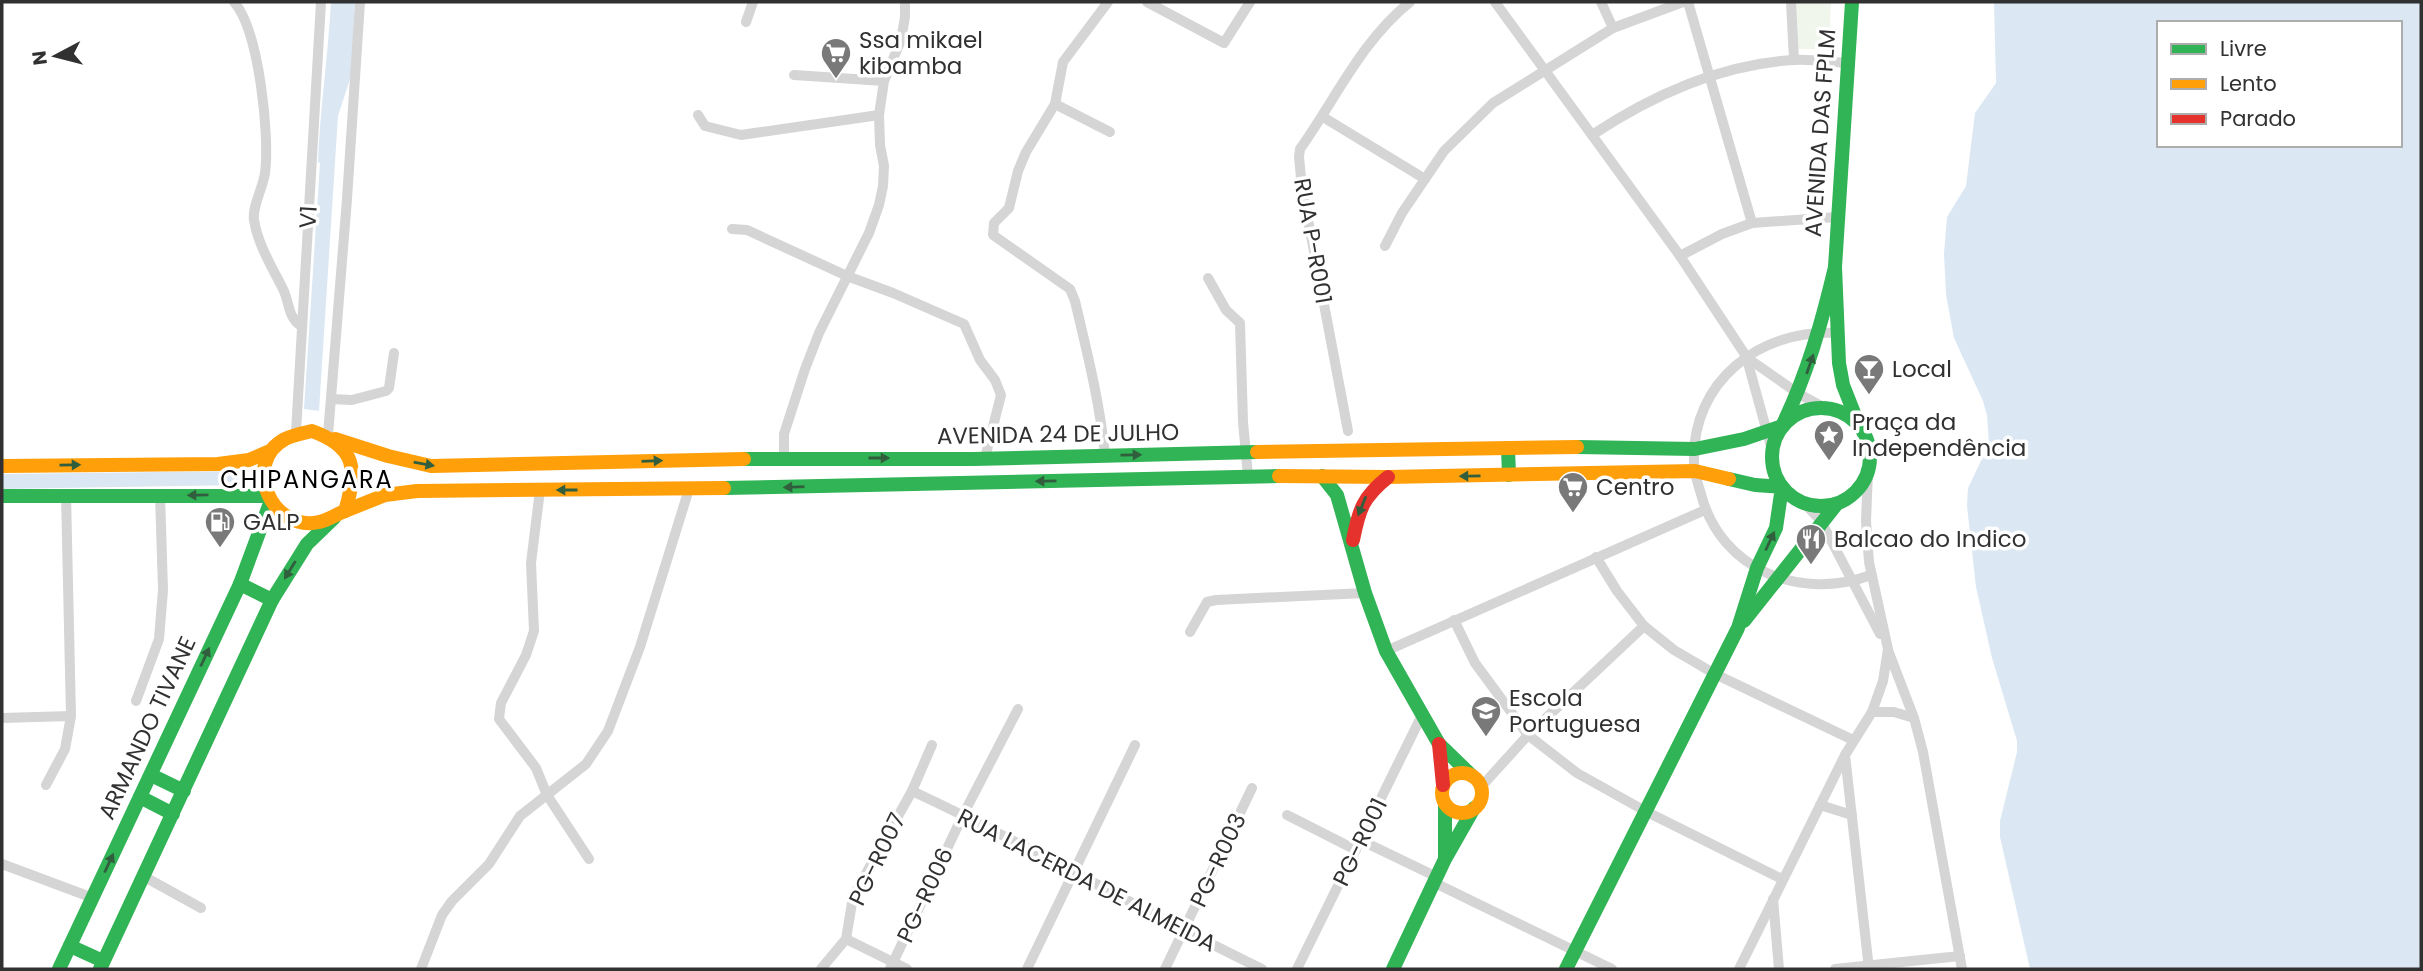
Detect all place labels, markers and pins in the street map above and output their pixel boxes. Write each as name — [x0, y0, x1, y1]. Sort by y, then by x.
place label: Ssa mikael kibamba — [859, 24, 983, 82]
supermarket icon: Ssa mikael kibamba — [819, 36, 853, 80]
bar icon: Local — [1852, 352, 1886, 396]
place label: Local — [1892, 353, 1952, 385]
place label: Praça da Independência — [1852, 406, 2026, 464]
place icon: Praça da Independência — [1812, 418, 1846, 462]
supermarket icon: Centro — [1556, 470, 1590, 514]
place label: Centro — [1596, 471, 1674, 503]
fuel station icon: GALP — [203, 505, 237, 549]
place label: GALP — [243, 506, 300, 538]
restaurant icon: Balcao do Indico — [1794, 522, 1828, 566]
place label: Balcao do Indico — [1834, 523, 2026, 555]
place label: Escola Portuguesa — [1509, 682, 1641, 740]
school or university icon: Escola Portuguesa — [1469, 694, 1503, 738]

